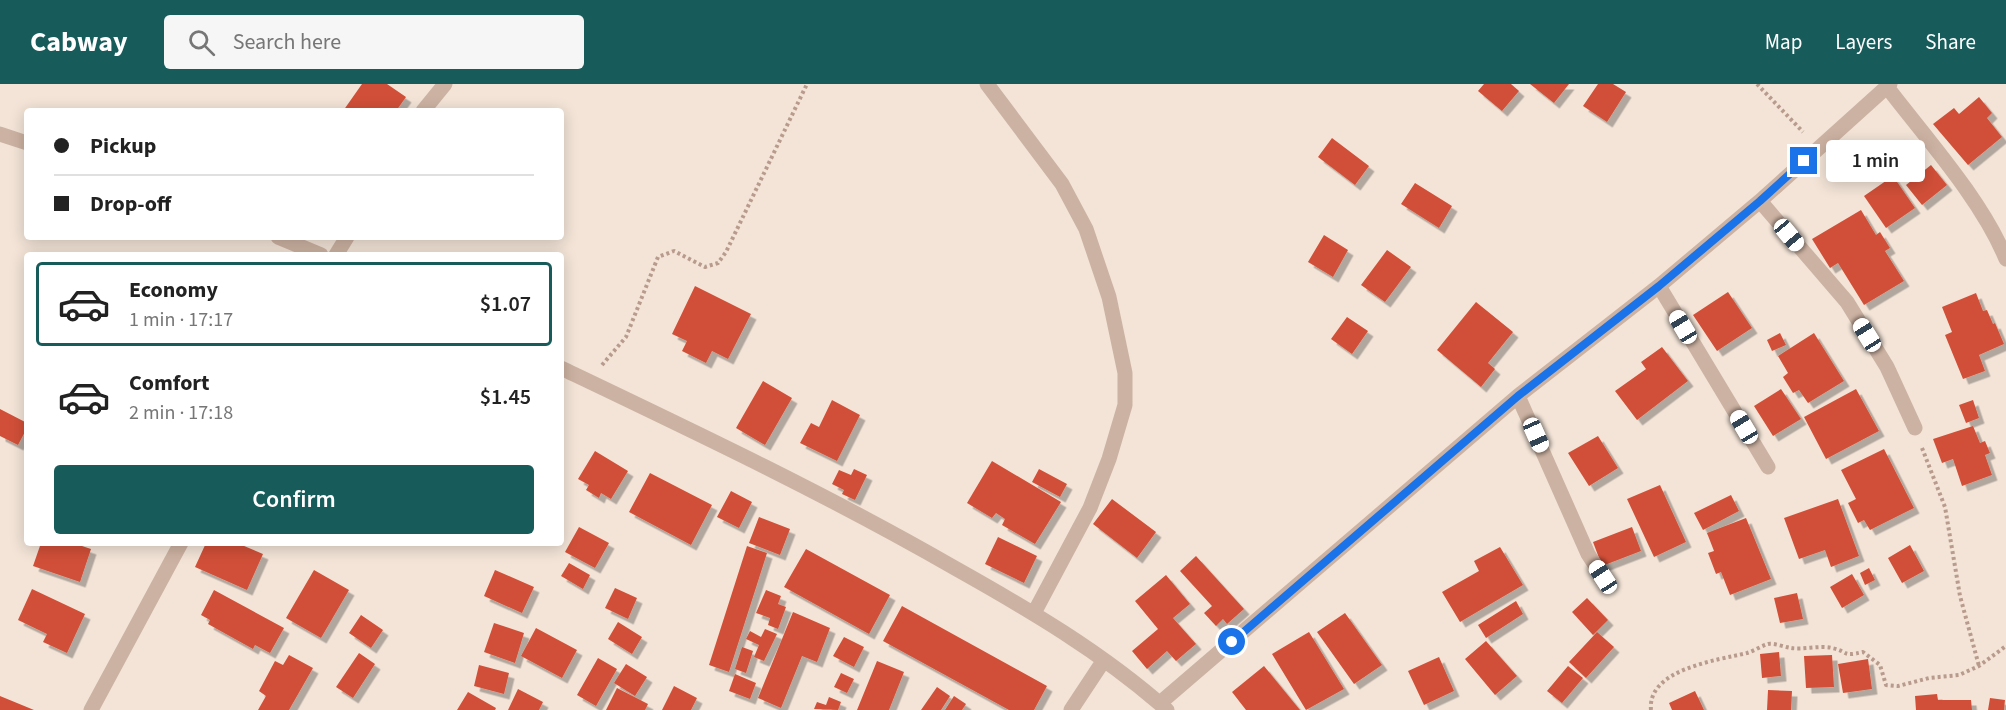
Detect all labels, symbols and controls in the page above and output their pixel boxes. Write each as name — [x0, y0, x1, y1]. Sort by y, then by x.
search box — [164, 15, 584, 69]
text: Cabway — [30, 22, 128, 62]
icon: search — [185, 26, 218, 59]
text: Search here — [233, 26, 341, 58]
text: Map — [1765, 27, 1802, 57]
text: Layers — [1835, 27, 1892, 57]
text: Share — [1925, 27, 1976, 57]
text: Pickup — [90, 130, 156, 162]
callout: 1 min — [1825, 140, 1924, 182]
route end — [1790, 147, 1817, 174]
text: 1 min — [1852, 147, 1899, 175]
text: Drop-off — [90, 188, 171, 220]
car — [1771, 215, 1807, 255]
text: Economy — [129, 274, 218, 306]
icon: car — [57, 277, 111, 331]
text: $1.07 — [480, 288, 531, 320]
text: 1 min · 17:17 — [129, 306, 233, 334]
car — [1666, 307, 1700, 347]
car — [1850, 315, 1884, 355]
text: Comfort — [129, 367, 210, 399]
icon: car — [57, 370, 111, 424]
text: $1.45 — [480, 381, 531, 413]
text: 2 min · 17:18 — [129, 399, 233, 427]
car — [1727, 407, 1761, 447]
car — [1520, 415, 1552, 455]
button: Confirm — [54, 465, 534, 534]
car — [1586, 557, 1620, 597]
route start — [1218, 628, 1245, 655]

